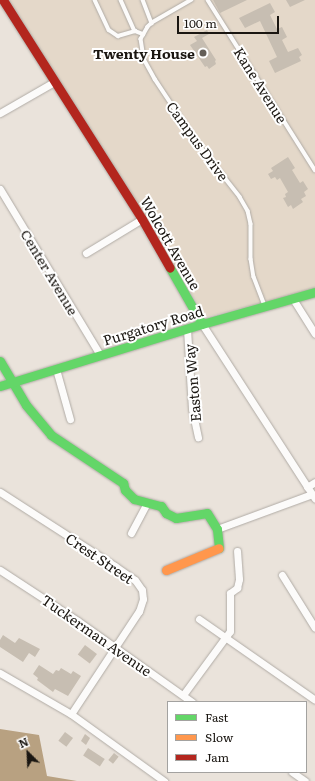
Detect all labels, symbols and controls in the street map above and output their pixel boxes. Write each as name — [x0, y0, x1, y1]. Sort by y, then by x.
scale bar — [179, 8, 281, 34]
text: 100 m — [184, 14, 217, 32]
street label: Kane Avenue — [231, 44, 291, 126]
place label: Twenty House — [93, 45, 195, 61]
marker: Twenty House — [198, 48, 208, 58]
street label: Campus Drive — [164, 98, 232, 184]
street label: Wolcott Avenue — [138, 193, 204, 293]
street label: Center Avenue — [18, 226, 82, 318]
street label: Purgatory Road — [101, 302, 205, 348]
street label: Easton Way — [180, 343, 204, 423]
street label: Crest Street — [63, 529, 137, 587]
street label: Tuckerman Avenue — [39, 591, 155, 679]
legend — [167, 701, 307, 773]
text: Fast — [205, 708, 228, 726]
text: Slow — [205, 728, 233, 746]
north arrow — [8, 733, 48, 773]
text: N — [16, 733, 31, 751]
text: Jam — [205, 748, 229, 766]

